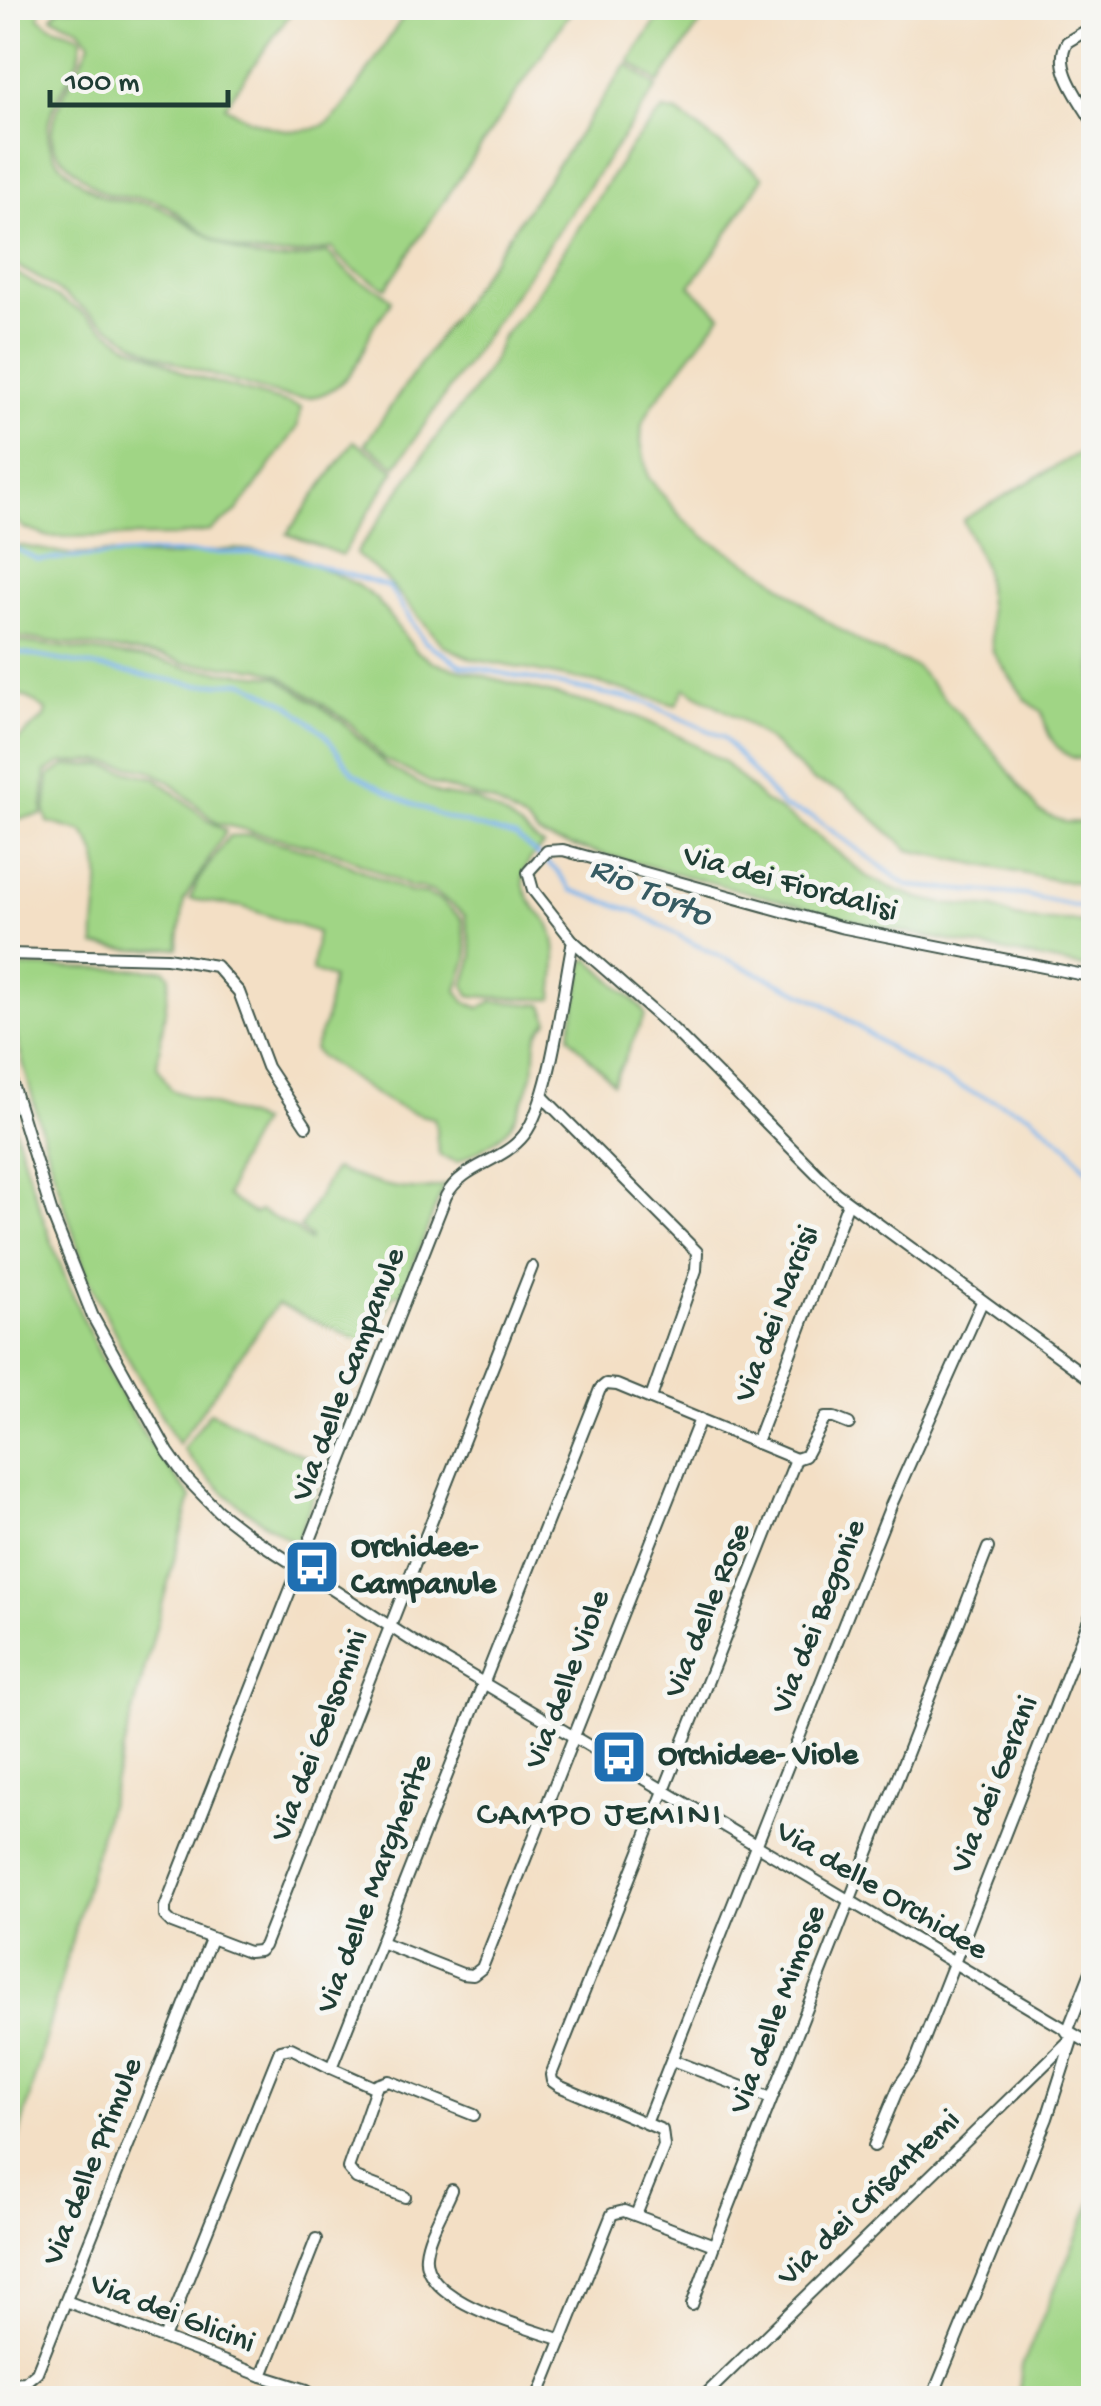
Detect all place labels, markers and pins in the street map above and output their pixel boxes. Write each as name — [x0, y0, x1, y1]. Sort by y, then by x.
place label: Orchidee- Campanule — [351, 1530, 498, 1605]
bus stop icon: Orchidee- Campanule — [282, 1537, 342, 1597]
bus stop icon: Orchidee- Viole — [589, 1727, 649, 1787]
place label: Orchidee- Viole — [658, 1738, 859, 1776]

